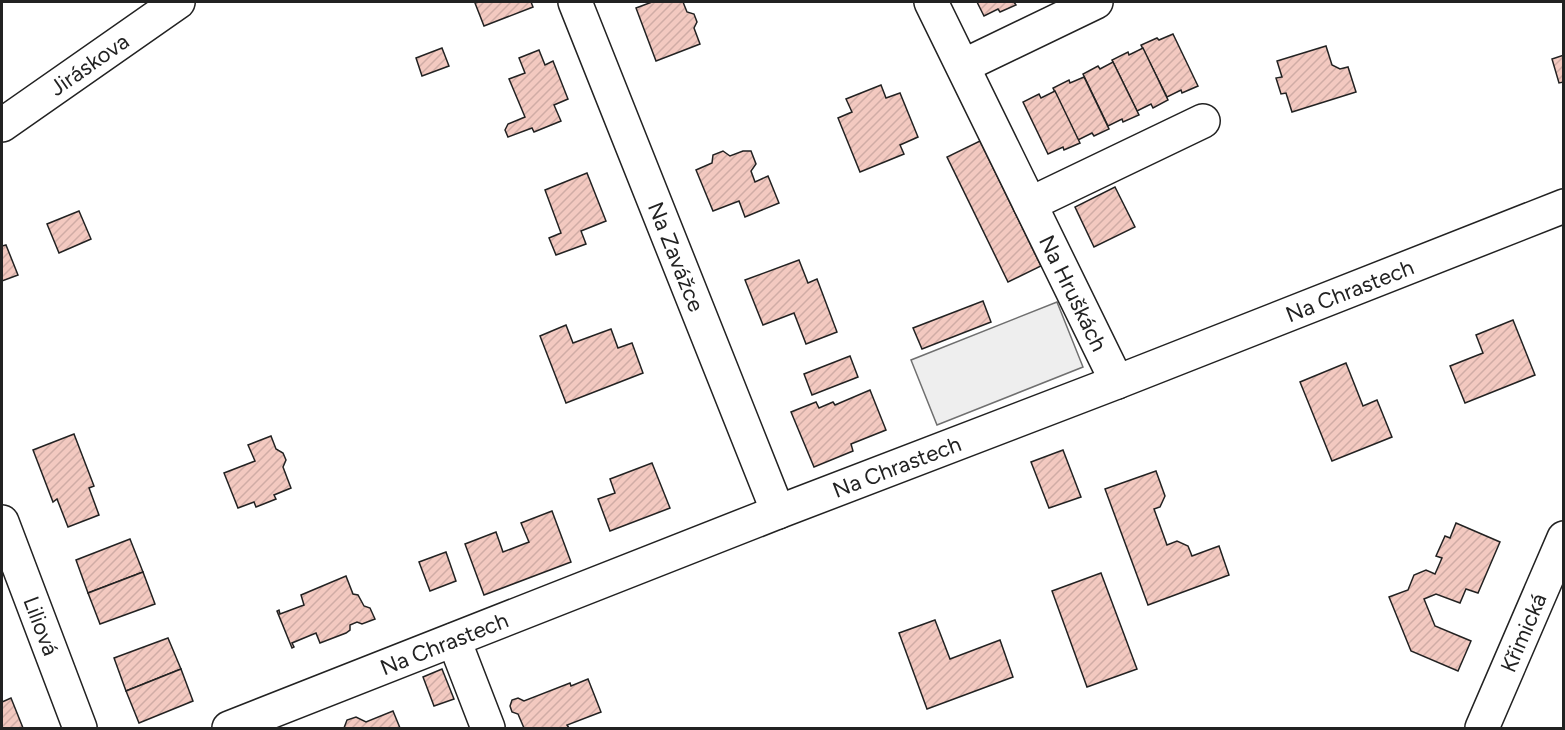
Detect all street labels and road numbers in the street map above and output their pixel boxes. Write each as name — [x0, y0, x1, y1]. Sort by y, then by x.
street label: Jiráskova — [44, 27, 134, 101]
street label: Na Zavážce — [642, 198, 710, 315]
street label: Na Hruškách — [1034, 230, 1113, 356]
street label: Na Chrastech — [1282, 253, 1417, 328]
street label: Na Chrastech — [829, 430, 965, 503]
street label: Křimická — [1494, 589, 1552, 676]
street label: Liliová — [18, 592, 65, 659]
street label: Na Chrastech — [376, 606, 512, 681]

